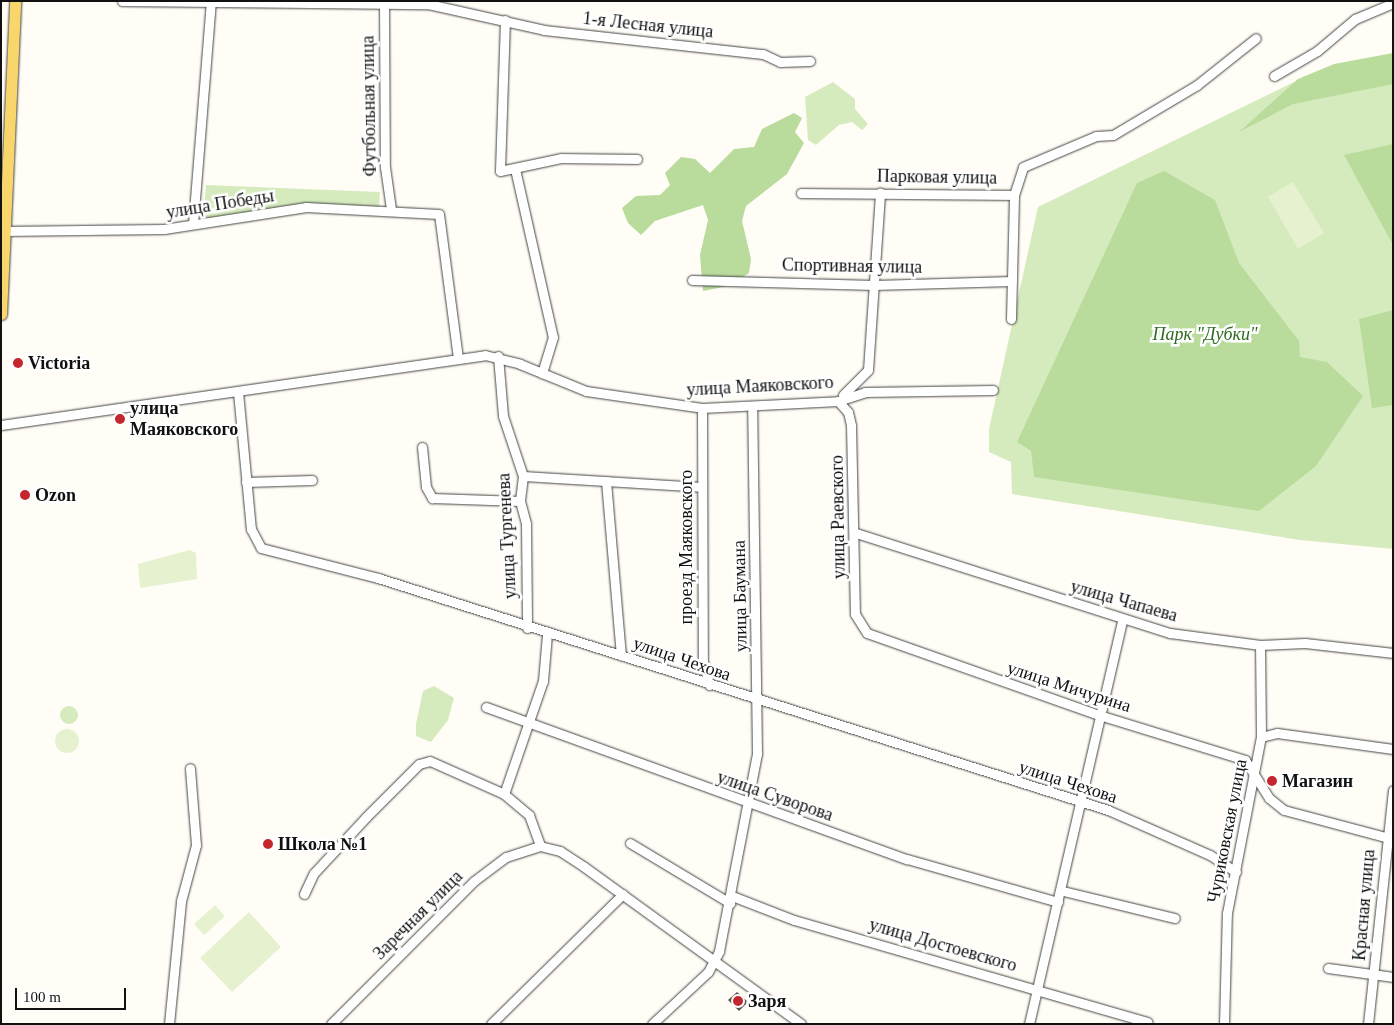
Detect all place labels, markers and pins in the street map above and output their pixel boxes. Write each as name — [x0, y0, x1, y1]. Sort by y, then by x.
place label: Victoria — [28, 352, 90, 374]
marker: Victoria — [12, 357, 24, 369]
place label: улица Маяковского — [130, 398, 238, 440]
marker: улица Маяковского — [114, 413, 126, 425]
place label: Ozon — [35, 484, 76, 506]
marker: Ozon — [19, 489, 31, 501]
place label: Магазин — [1282, 770, 1353, 792]
marker: Магазин — [1266, 775, 1278, 787]
place label: Школа №1 — [278, 833, 367, 855]
marker: Школа №1 — [262, 838, 274, 850]
place label: Заря — [748, 990, 786, 1012]
marker: Заря — [732, 995, 744, 1007]

